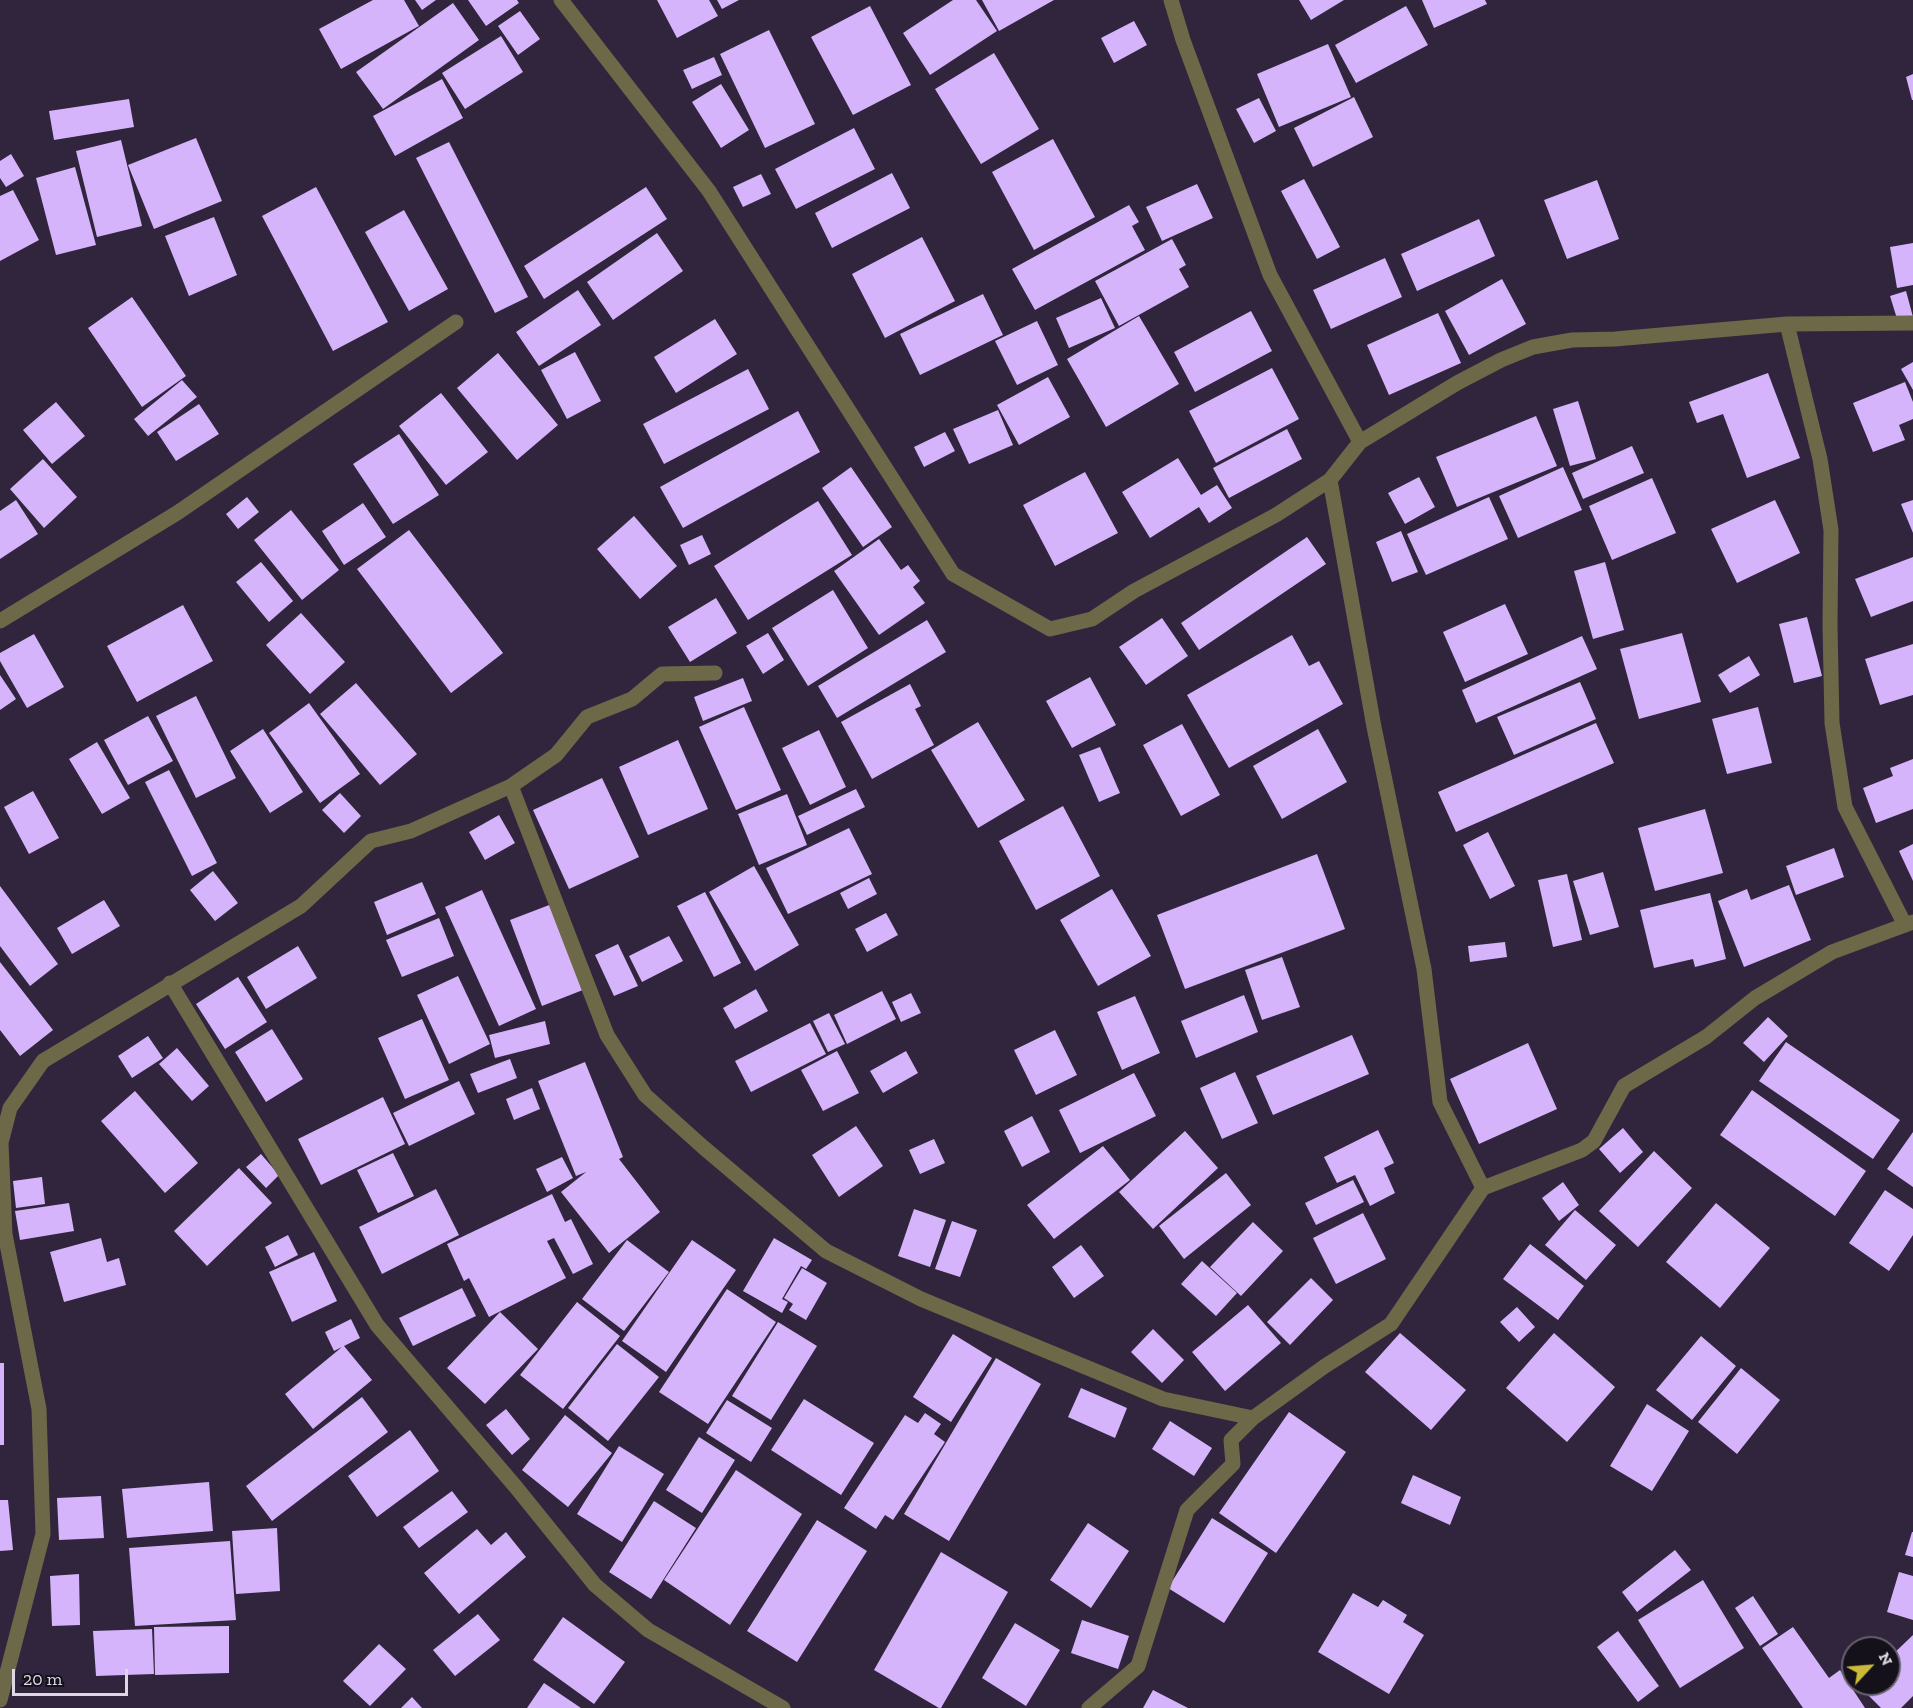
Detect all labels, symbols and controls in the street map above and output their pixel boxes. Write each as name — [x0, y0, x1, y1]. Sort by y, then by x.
north arrow — [1841, 1636, 1901, 1696]
text: N — [1875, 1649, 1897, 1668]
scale bar — [15, 1657, 130, 1695]
text: 20 m — [23, 1668, 62, 1690]

